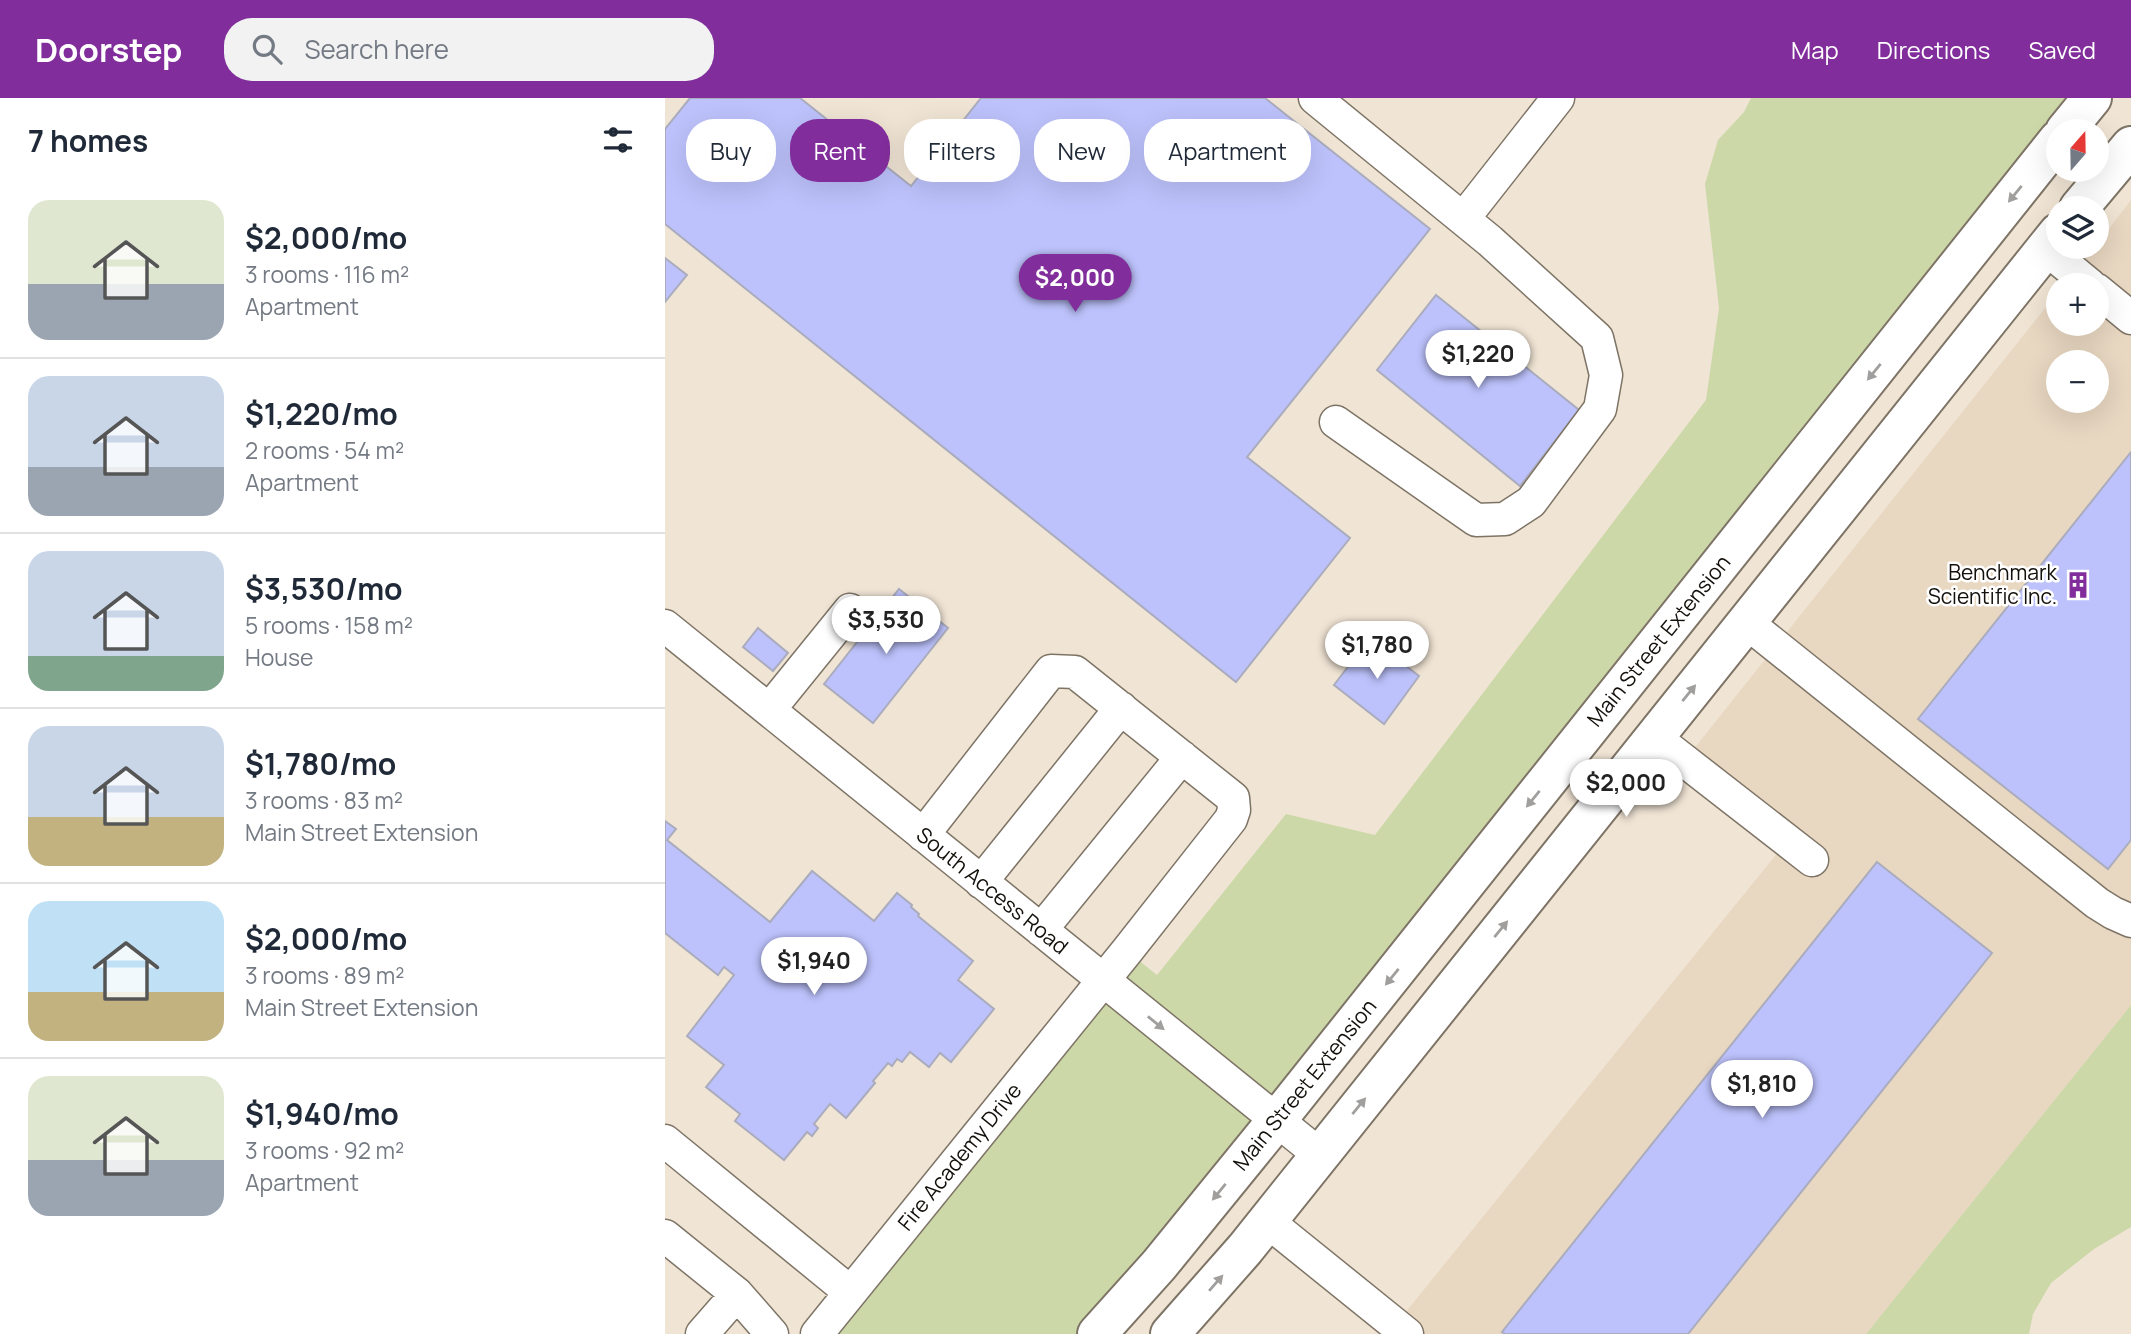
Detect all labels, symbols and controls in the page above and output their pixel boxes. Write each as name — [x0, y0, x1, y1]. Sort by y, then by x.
search box — [224, 18, 714, 81]
text: Doorstep — [35, 27, 182, 72]
icon: search — [248, 30, 286, 68]
text: Search here — [304, 31, 449, 67]
text: Map — [1791, 33, 1839, 66]
text: Directions — [1877, 33, 1990, 66]
text: Saved — [2028, 33, 2096, 66]
chip: Buy — [686, 119, 776, 182]
chip: Rent — [790, 119, 890, 182]
chip: Filters — [904, 119, 1020, 182]
chip: New — [1034, 119, 1130, 182]
chip: Apartment — [1144, 119, 1311, 182]
north arrow — [2046, 119, 2109, 182]
map controls — [2046, 119, 2109, 413]
text: 7 homes — [28, 120, 148, 161]
icon: filters — [599, 121, 637, 159]
one-way arrow — [2008, 184, 2023, 202]
button: layers — [2046, 196, 2109, 259]
text: $2,000/mo — [245, 217, 407, 258]
icon: home — [84, 228, 168, 312]
pin: $2,000 — [1018, 254, 1132, 314]
text: 3 rooms · 116 m² — [245, 258, 409, 290]
text: $2,000 — [1035, 261, 1115, 293]
button: + — [2046, 273, 2109, 336]
text: Apartment — [245, 290, 359, 322]
pin: $1,220 — [1421, 330, 1535, 390]
text: $1,220 — [1441, 337, 1515, 369]
button: − — [2046, 350, 2109, 413]
one-way arrow — [1866, 362, 1881, 380]
text: $1,220/mo — [245, 393, 398, 434]
icon: home — [84, 404, 168, 488]
text: 2 rooms · 54 m² — [245, 434, 404, 466]
text: Apartment — [245, 466, 359, 498]
street label: Main Street Extension — [1580, 549, 1736, 732]
place label: Benchmark Scientific Inc. — [1928, 558, 2058, 610]
text: $3,530/mo — [245, 568, 403, 609]
building icon: Benchmark Scientific Inc. — [2063, 570, 2093, 600]
icon: home — [84, 579, 168, 663]
pin: $3,530 — [829, 596, 943, 656]
text: $3,530 — [848, 603, 924, 635]
text: 5 rooms · 158 m² — [245, 609, 413, 641]
pin: $1,780 — [1320, 622, 1434, 681]
text: $1,780 — [1341, 628, 1413, 660]
text: House — [245, 641, 314, 673]
one-way arrow — [1681, 685, 1696, 703]
text: $1,780/mo — [245, 743, 396, 784]
icon: home — [84, 754, 168, 838]
pin: $2,000 — [1569, 760, 1683, 819]
text: $2,000 — [1586, 766, 1666, 798]
text: 3 rooms · 83 m² — [245, 784, 403, 816]
one-way arrow — [1526, 789, 1541, 807]
text: Main Street Extension — [245, 816, 478, 848]
street label: South Access Road — [911, 820, 1074, 960]
text: $2,000/mo — [245, 918, 407, 959]
one-way arrow — [1493, 920, 1508, 937]
icon: home — [84, 929, 168, 1013]
pin: $1,940 — [757, 937, 871, 997]
text: $1,940 — [777, 944, 851, 976]
text: 3 rooms · 89 m² — [245, 959, 405, 991]
one-way arrow — [1384, 967, 1399, 985]
text: Main Street Extension — [245, 991, 478, 1023]
street label: Main Street Extension — [1226, 993, 1382, 1176]
one-way arrow — [1147, 1015, 1164, 1030]
pin: $1,810 — [1705, 1060, 1819, 1120]
text: $1,810 — [1727, 1067, 1797, 1099]
street label: Fire Academy Drive — [891, 1077, 1027, 1236]
text: $1,940/mo — [245, 1093, 399, 1134]
one-way arrow — [1351, 1098, 1366, 1115]
icon: home — [84, 1104, 168, 1188]
text: 3 rooms · 92 m² — [245, 1134, 404, 1166]
text: Apartment — [245, 1166, 359, 1198]
one-way arrow — [1212, 1184, 1227, 1201]
one-way arrow — [1208, 1274, 1224, 1292]

